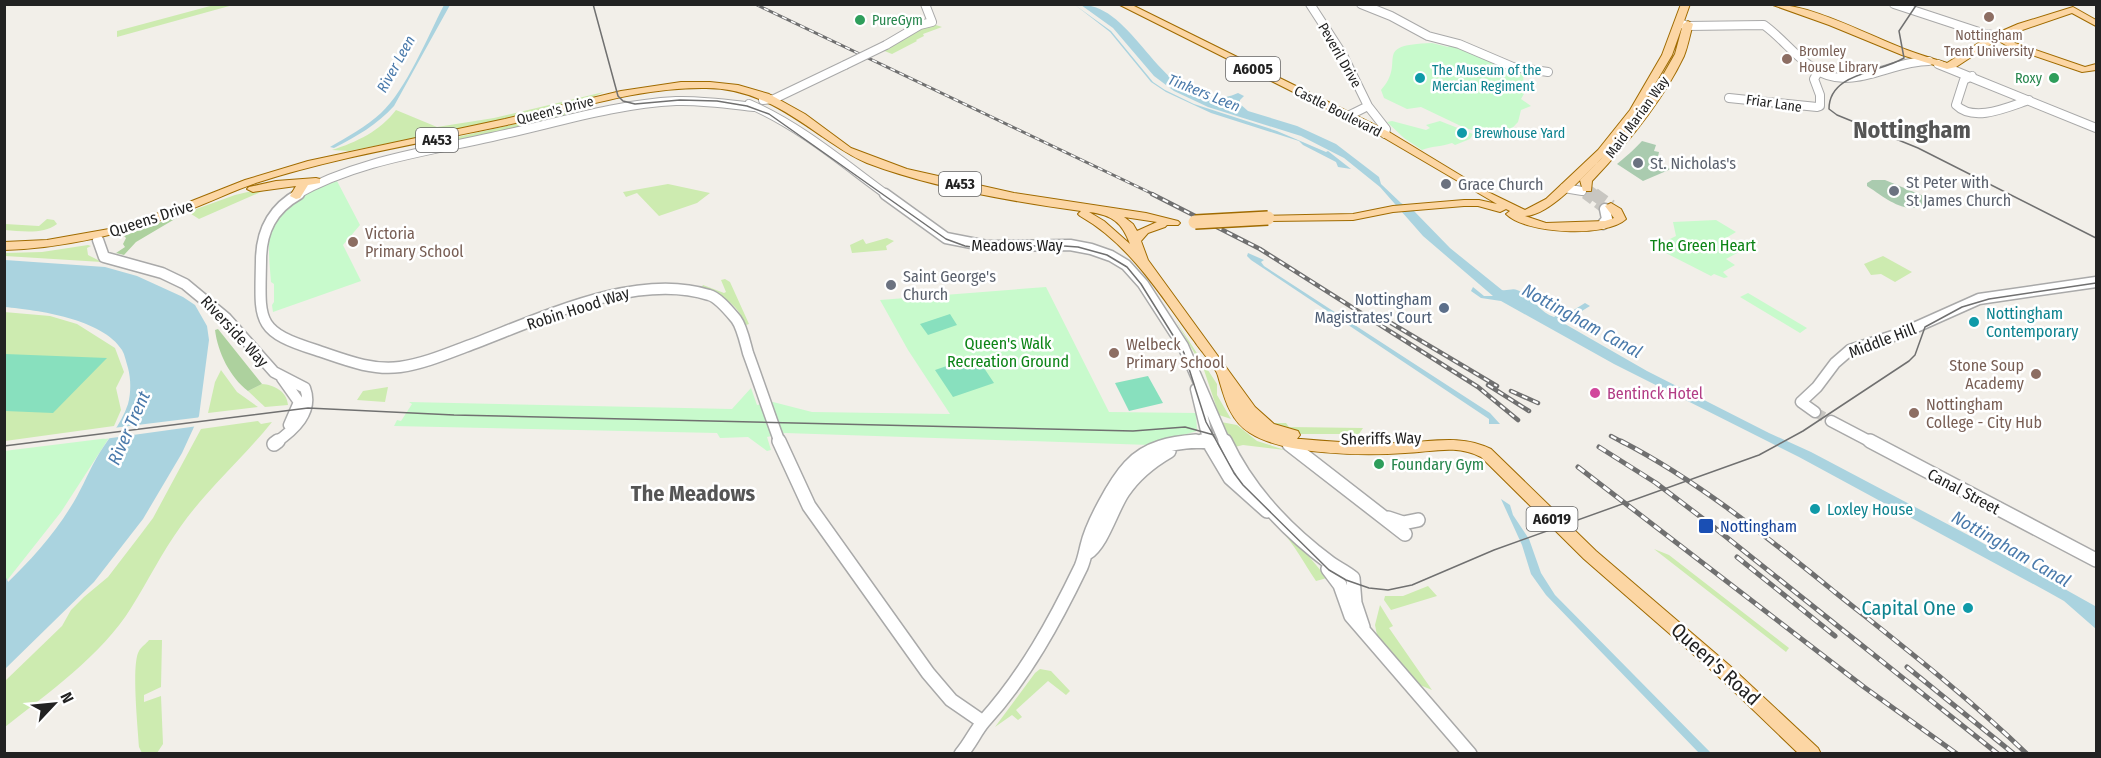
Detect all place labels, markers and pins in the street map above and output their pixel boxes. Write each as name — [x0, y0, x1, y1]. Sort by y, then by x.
marker: Nottingham Trent University — [1982, 10, 1996, 24]
place label: PureGym — [872, 12, 923, 29]
marker: PureGym — [853, 13, 867, 27]
place label: Nottingham Trent University — [1944, 27, 2035, 60]
place label: Bromley House Library — [1799, 43, 1879, 76]
marker: Bromley House Library — [1780, 52, 1794, 66]
place label: The Museum of the Mercian Regiment — [1432, 62, 1542, 95]
place label: Roxy — [2015, 70, 2043, 87]
marker: The Museum of the Mercian Regiment — [1413, 71, 1427, 85]
marker: Roxy — [2047, 71, 2061, 85]
place label: Brewhouse Yard — [1474, 125, 1565, 142]
marker: Brewhouse Yard — [1455, 126, 1469, 140]
place label: St. Nicholas's — [1650, 154, 1736, 173]
marker: St. Nicholas's — [1631, 156, 1645, 170]
place label: St Peter with St James Church — [1906, 173, 2011, 210]
place label: Grace Church — [1458, 175, 1544, 194]
marker: Grace Church — [1439, 177, 1453, 191]
marker: St Peter with St James Church — [1887, 184, 1901, 198]
place label: Victoria Primary School — [365, 224, 464, 261]
marker: Victoria Primary School — [346, 235, 360, 249]
place label: Saint George's Church — [903, 267, 996, 304]
marker: Saint George's Church — [884, 278, 898, 292]
place label: Nottingham Magistrates' Court — [1315, 290, 1433, 327]
marker: Nottingham Magistrates' Court — [1437, 301, 1451, 315]
place label: Nottingham Contemporary — [1986, 304, 2079, 341]
marker: Nottingham Contemporary — [1967, 315, 1981, 329]
place label: Welbeck Primary School — [1126, 335, 1225, 372]
marker: Welbeck Primary School — [1107, 346, 1121, 360]
place label: Stone Soup Academy — [1949, 356, 2025, 393]
marker: Stone Soup Academy — [2029, 367, 2043, 381]
place label: Bentinck Hotel — [1607, 384, 1703, 403]
marker: Bentinck Hotel — [1588, 386, 1602, 400]
place label: Nottingham College - City Hub — [1926, 395, 2042, 432]
marker: Nottingham College - City Hub — [1907, 406, 1921, 420]
place label: Foundary Gym — [1391, 455, 1484, 474]
marker: Foundary Gym — [1372, 457, 1386, 471]
place label: Loxley House — [1827, 500, 1913, 519]
marker: Loxley House — [1808, 502, 1822, 516]
marker: Nottingham — [1697, 517, 1715, 535]
place label: Nottingham — [1720, 517, 1797, 536]
place label: Capital One — [1862, 596, 1956, 620]
marker: Capital One — [1961, 601, 1975, 615]

